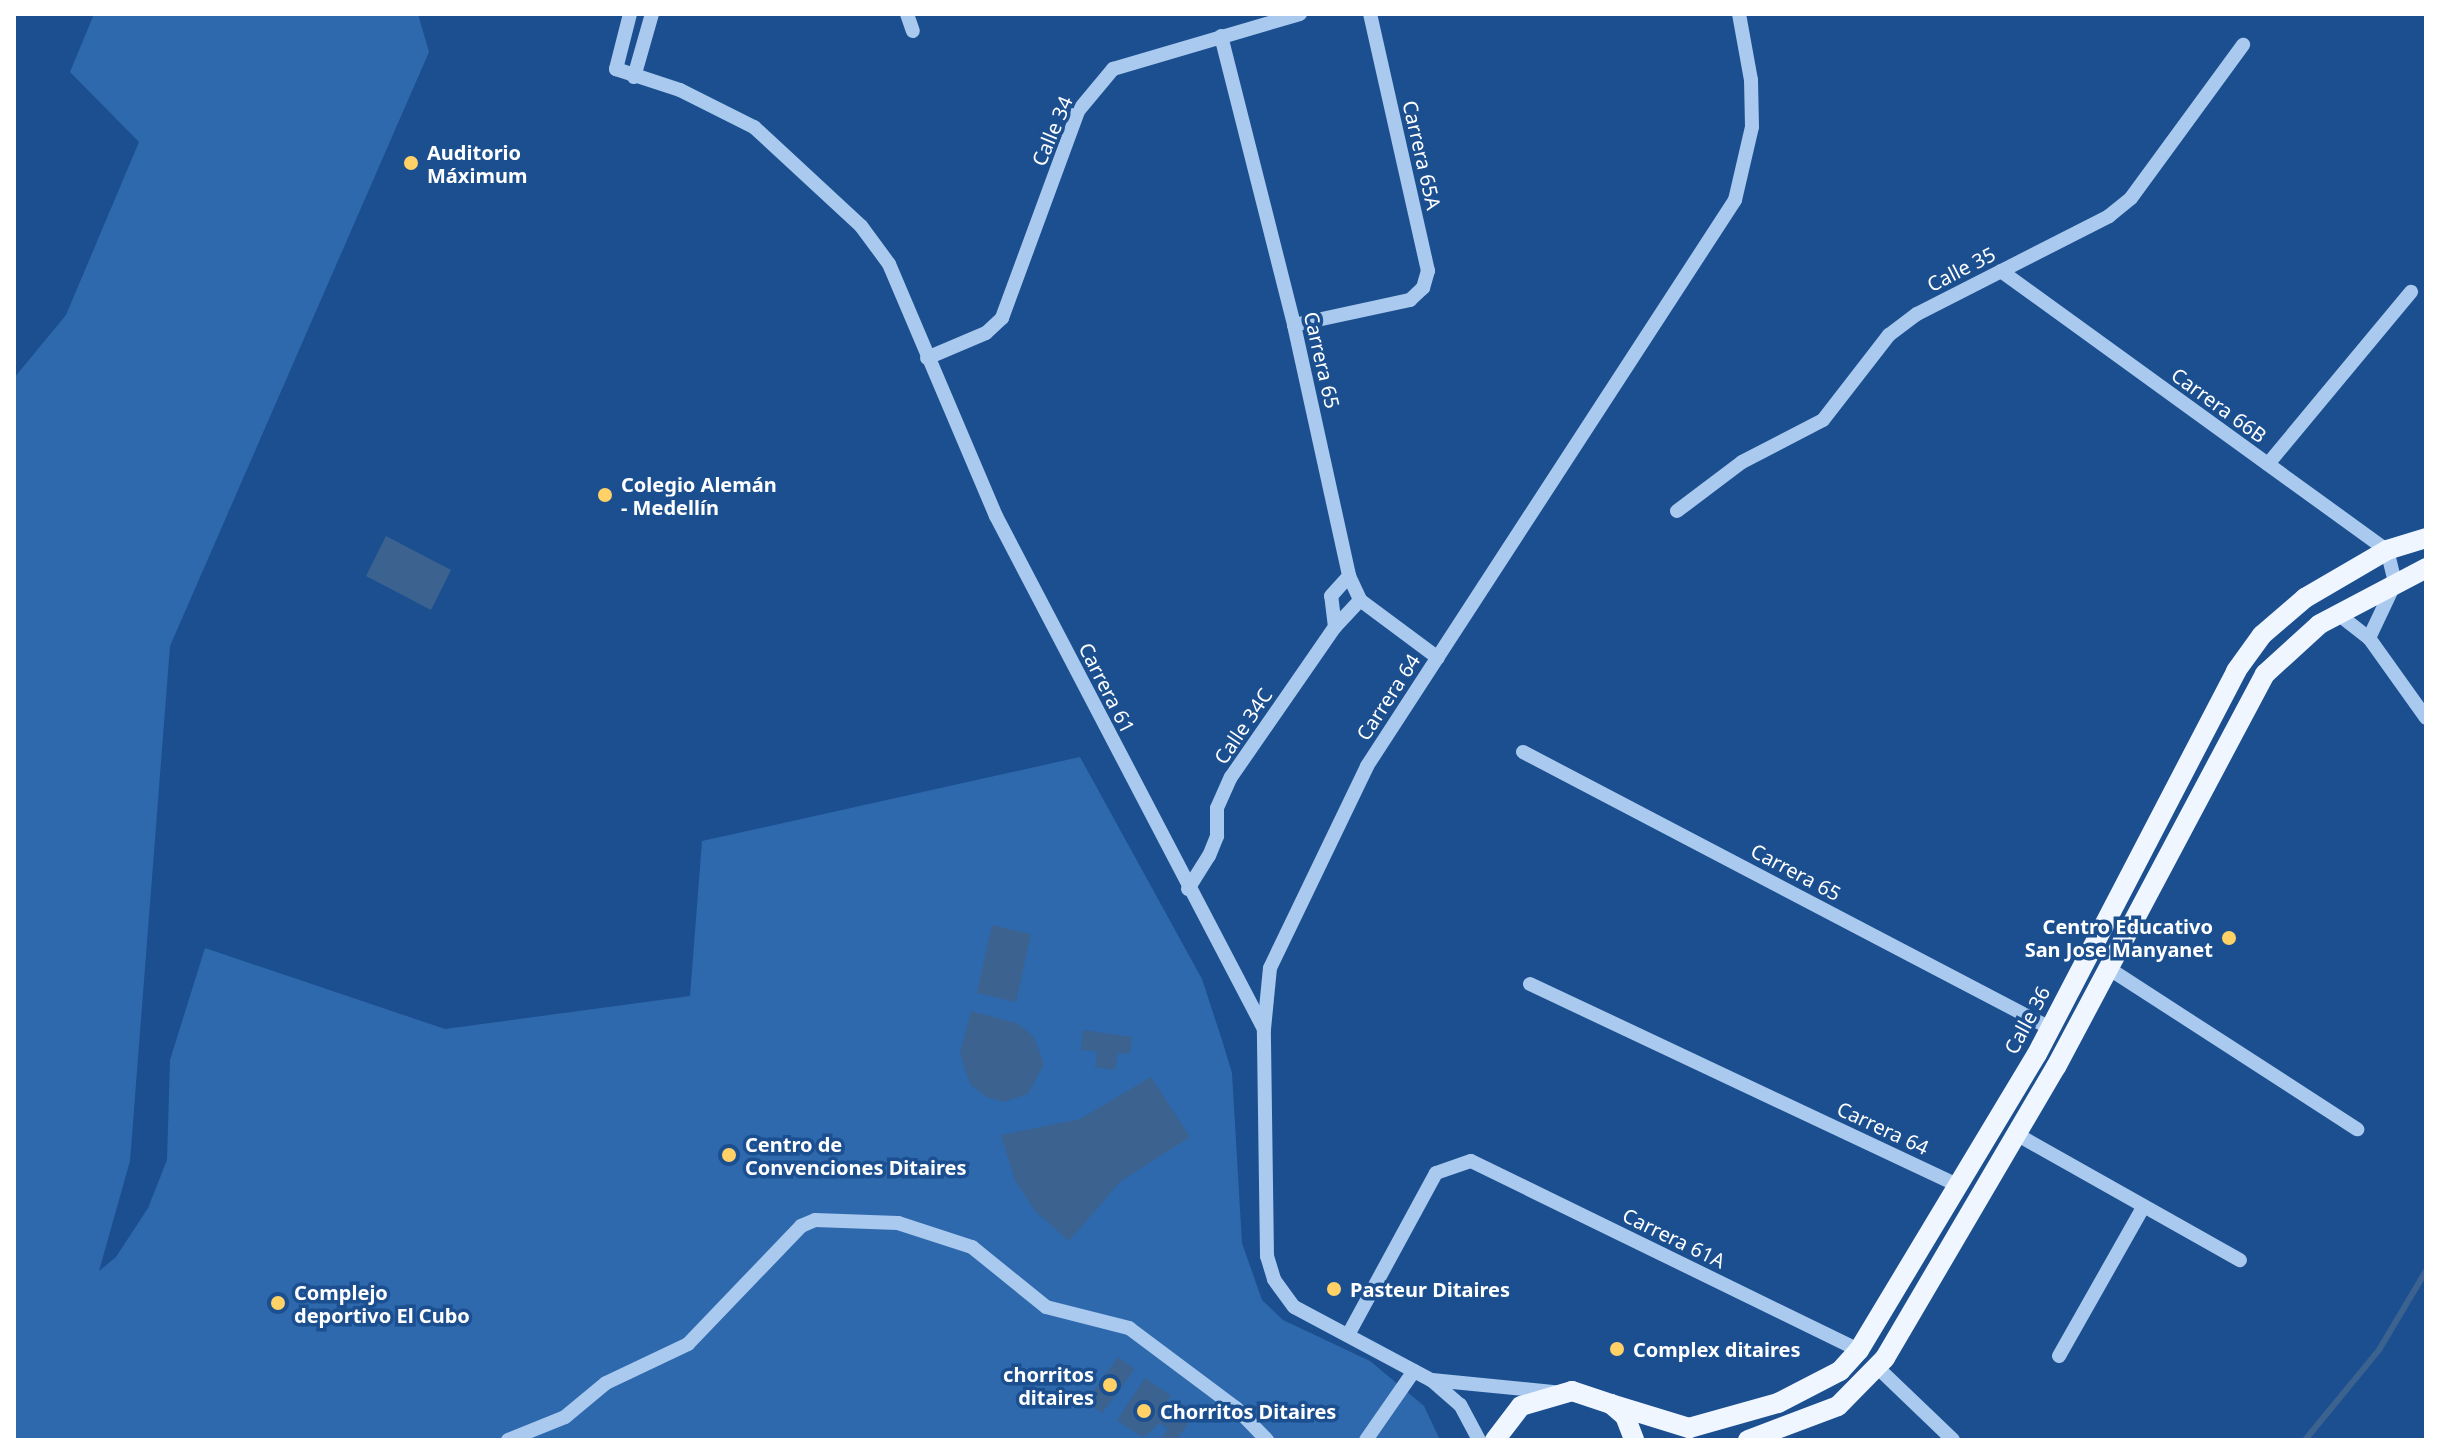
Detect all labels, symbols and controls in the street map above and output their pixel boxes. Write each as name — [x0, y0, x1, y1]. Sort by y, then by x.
street label: Calle 34 — [1027, 92, 1077, 170]
street label: Carrera 65A — [1398, 98, 1446, 212]
place label: Auditorio Máximum — [427, 140, 527, 187]
marker: Auditorio Máximum — [402, 154, 420, 172]
street label: Calle 35 — [1923, 242, 1999, 296]
street label: Carrera 65 — [1299, 309, 1345, 411]
street label: Carrera 66B — [2167, 363, 2271, 447]
place label: Colegio Alemán - Medellín — [621, 472, 777, 519]
marker: Colegio Alemán - Medellín — [596, 486, 614, 504]
street label: Carrera 61 — [1074, 639, 1140, 737]
street label: Carrera 64 — [1351, 649, 1425, 745]
street label: Calle 34C — [1209, 684, 1277, 768]
street label: Carrera 65 — [1747, 838, 1845, 906]
place label: Centro Educativo San Jose Manyanet — [2025, 914, 2213, 961]
marker: Centro Educativo San Jose Manyanet — [2220, 929, 2238, 947]
street label: Calle 36 — [1999, 982, 2055, 1058]
street label: Carrera 64 — [1833, 1096, 1933, 1160]
place label: Centro de Convenciones Ditaires — [745, 1132, 966, 1179]
marker: Centro de Convenciones Ditaires — [720, 1146, 738, 1164]
street label: Carrera 61A — [1619, 1203, 1729, 1273]
place label: Pasteur Ditaires — [1350, 1277, 1510, 1301]
place label: Complejo deportivo El Cubo — [294, 1280, 470, 1327]
marker: Pasteur Ditaires — [1325, 1280, 1343, 1298]
marker: Complejo deportivo El Cubo — [269, 1294, 287, 1312]
place label: Complex ditaires — [1633, 1337, 1801, 1361]
marker: Complex ditaires — [1608, 1340, 1626, 1358]
place label: chorritos ditaires — [1003, 1362, 1094, 1409]
marker: chorritos ditaires — [1101, 1376, 1119, 1394]
place label: Chorritos Ditaires — [1160, 1399, 1336, 1423]
marker: Chorritos Ditaires — [1135, 1402, 1153, 1420]

